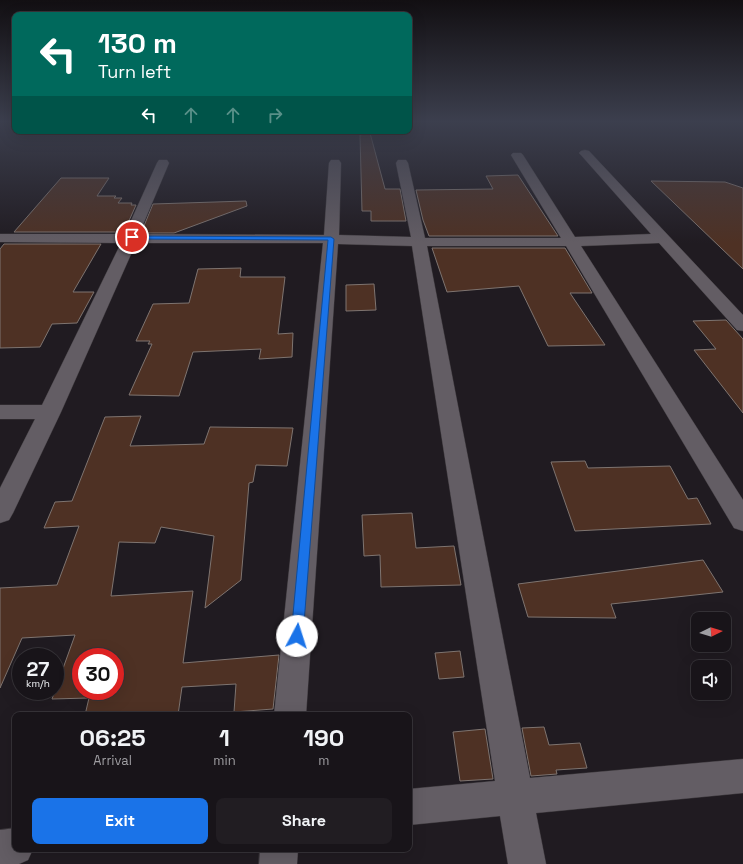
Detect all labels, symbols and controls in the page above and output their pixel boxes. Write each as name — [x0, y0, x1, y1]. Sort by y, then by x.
text: 130 m — [98, 25, 177, 61]
icon: left — [32, 28, 84, 80]
text: Turn left — [98, 60, 171, 83]
icon: left — [138, 104, 160, 126]
icon: ahead — [180, 104, 202, 126]
icon: ahead — [222, 104, 244, 126]
icon: right — [264, 104, 286, 126]
pin — [115, 220, 149, 254]
icon: arrive — [121, 226, 143, 248]
north arrow — [691, 612, 731, 652]
map controls — [691, 612, 731, 700]
position arrow — [276, 615, 318, 657]
speed limit sign: 30 — [72, 648, 124, 700]
text: 27 — [27, 656, 49, 682]
button: sound — [691, 660, 731, 700]
text: km/h — [26, 677, 50, 690]
text: 06:25 — [80, 722, 146, 753]
text: 1 — [219, 722, 230, 753]
text: 190 — [303, 722, 344, 753]
text: Arrival — [93, 752, 132, 769]
text: min — [213, 752, 236, 769]
text: m — [318, 752, 329, 769]
button: Exit — [32, 798, 208, 844]
button: Share — [216, 798, 392, 844]

